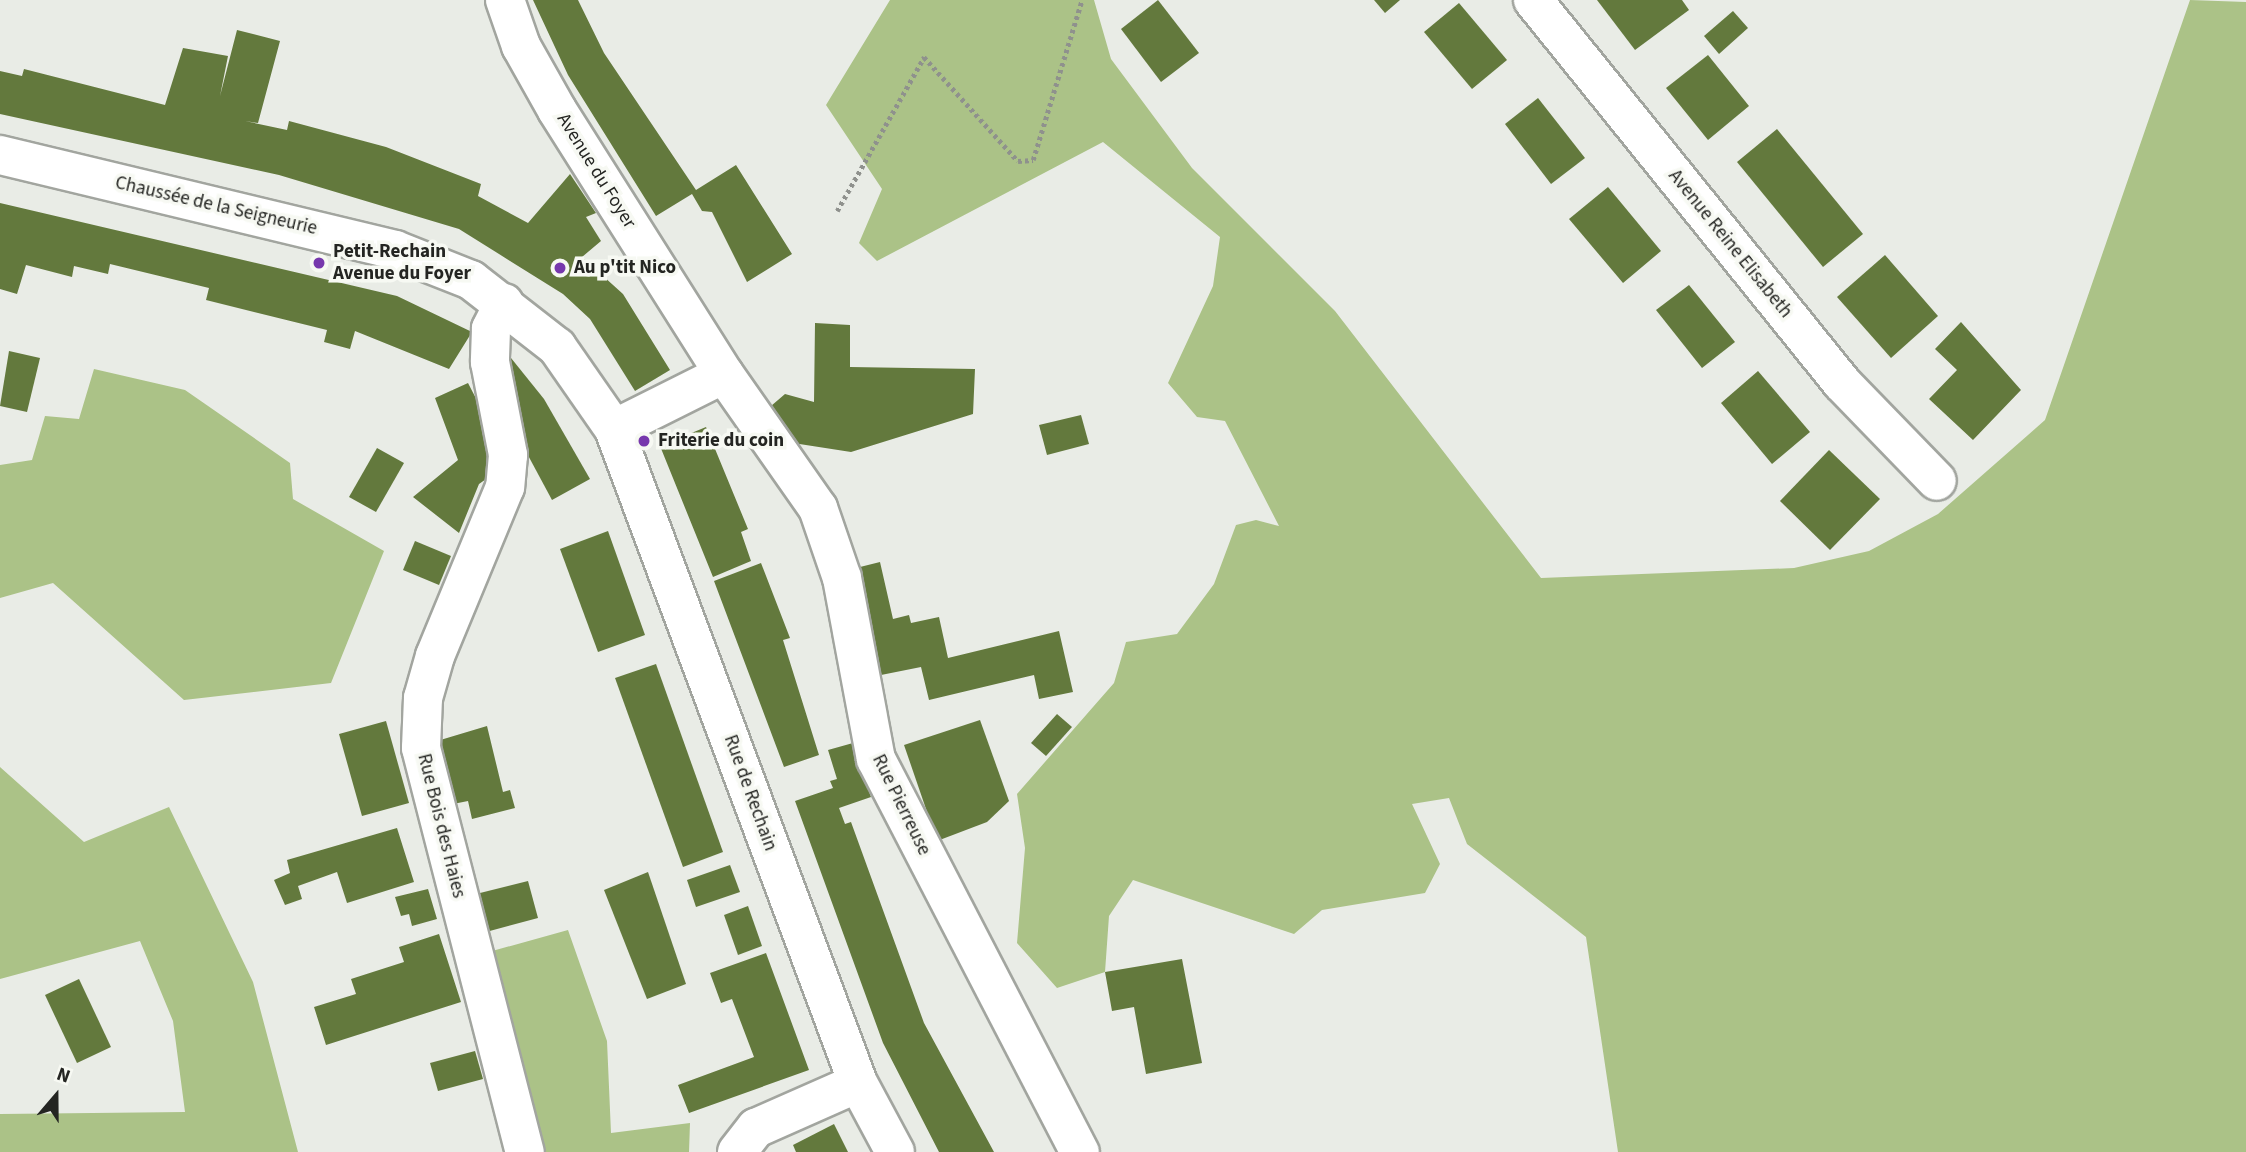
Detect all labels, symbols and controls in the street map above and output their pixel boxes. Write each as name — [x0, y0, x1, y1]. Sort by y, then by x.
street label: Avenue du Foyer — [552, 109, 640, 233]
street label: Avenue Reine Elisabeth — [1663, 165, 1797, 323]
street label: Chaussée de la Seigneurie — [113, 172, 319, 240]
place label: Petit-Rechain Avenue du Foyer — [333, 241, 471, 285]
marker: Petit-Rechain Avenue du Foyer — [311, 255, 327, 271]
place label: Au p'tit Nico — [574, 257, 676, 279]
marker: Au p'tit Nico — [552, 260, 568, 276]
place label: Friterie du coin — [658, 430, 784, 452]
marker: Friterie du coin — [636, 433, 652, 449]
street label: Rue de Rechain — [718, 732, 782, 854]
street label: Rue Bois des Haies — [412, 751, 470, 901]
street label: Rue Pierreuse — [867, 751, 935, 859]
north arrow — [21, 1061, 91, 1131]
text: N — [53, 1061, 74, 1091]

